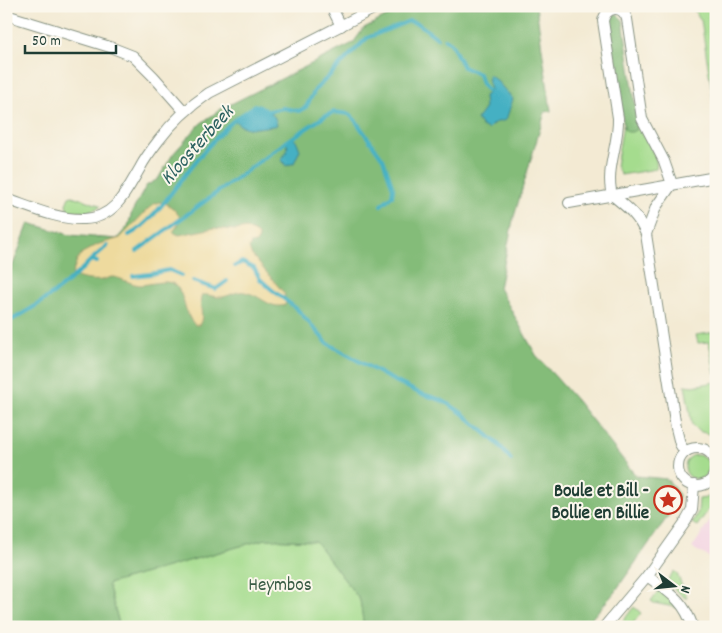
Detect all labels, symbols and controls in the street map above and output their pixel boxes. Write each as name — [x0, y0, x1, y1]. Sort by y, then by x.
scale bar — [25, 22, 116, 54]
text: 50 m — [32, 31, 61, 53]
water label: Kloosterbeek — [155, 99, 243, 192]
place label: Boule et Bill - Bollie en Billie — [551, 479, 649, 528]
place icon: Boule et Bill - Bollie en Billie — [653, 485, 683, 515]
north arrow — [650, 560, 700, 610]
park label: Heymbos — [248, 573, 312, 600]
text: N — [674, 583, 695, 595]

